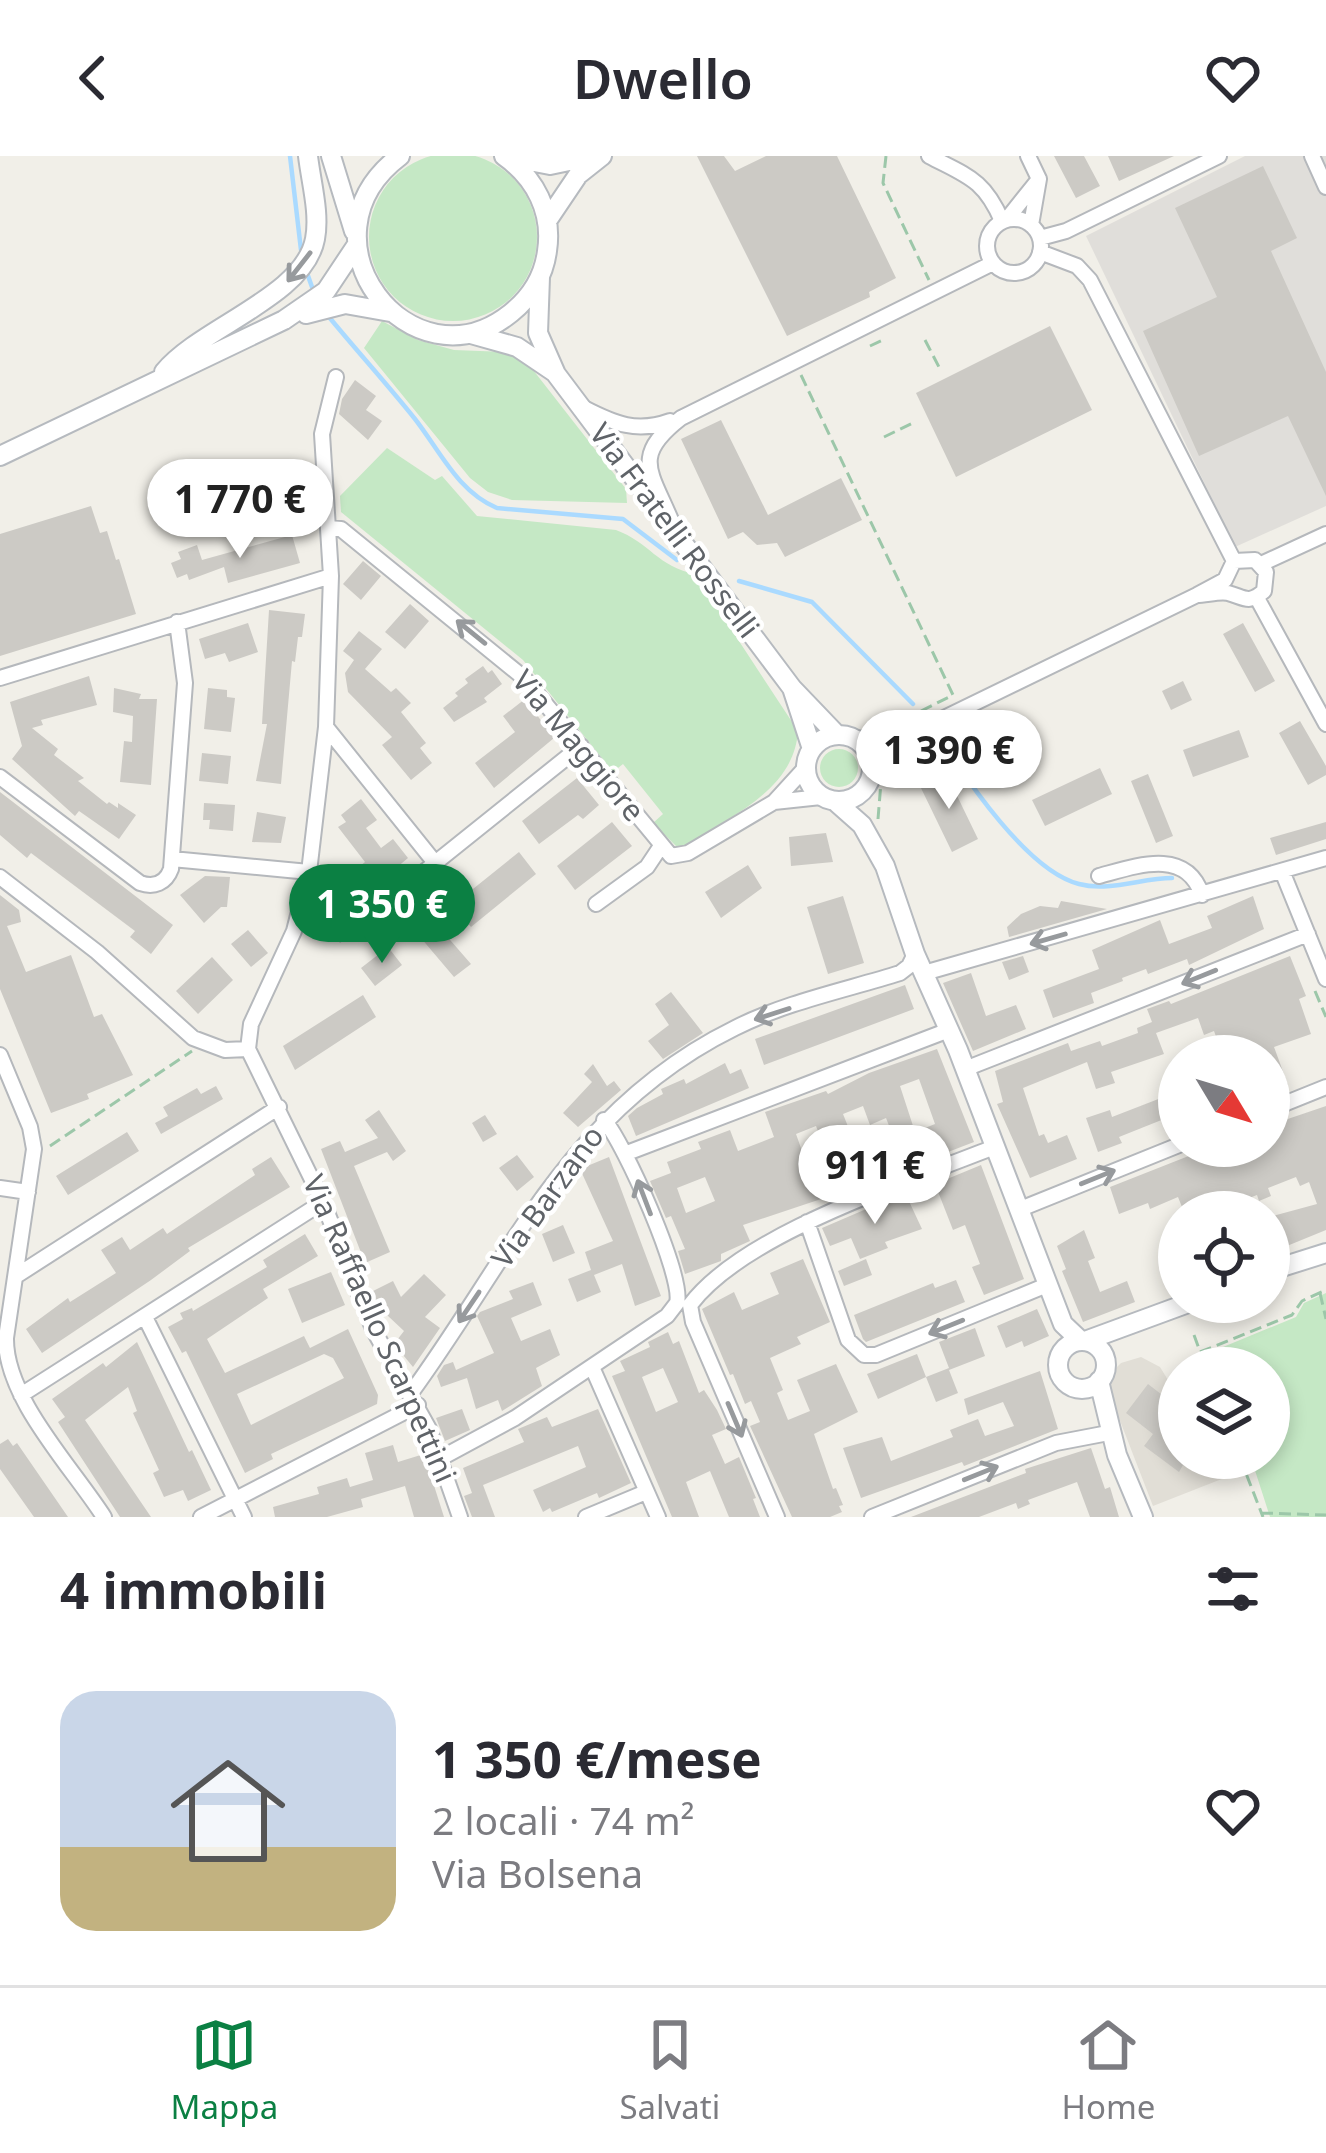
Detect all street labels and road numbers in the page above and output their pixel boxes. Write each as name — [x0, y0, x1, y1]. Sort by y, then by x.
street label: Via Fratelli Rosselli — [581, 414, 770, 646]
street label: Via Maggiore — [504, 661, 655, 829]
street label: Via Barzano — [481, 1117, 612, 1276]
street label: Via Raffaello Scarpettini — [294, 1168, 467, 1489]

